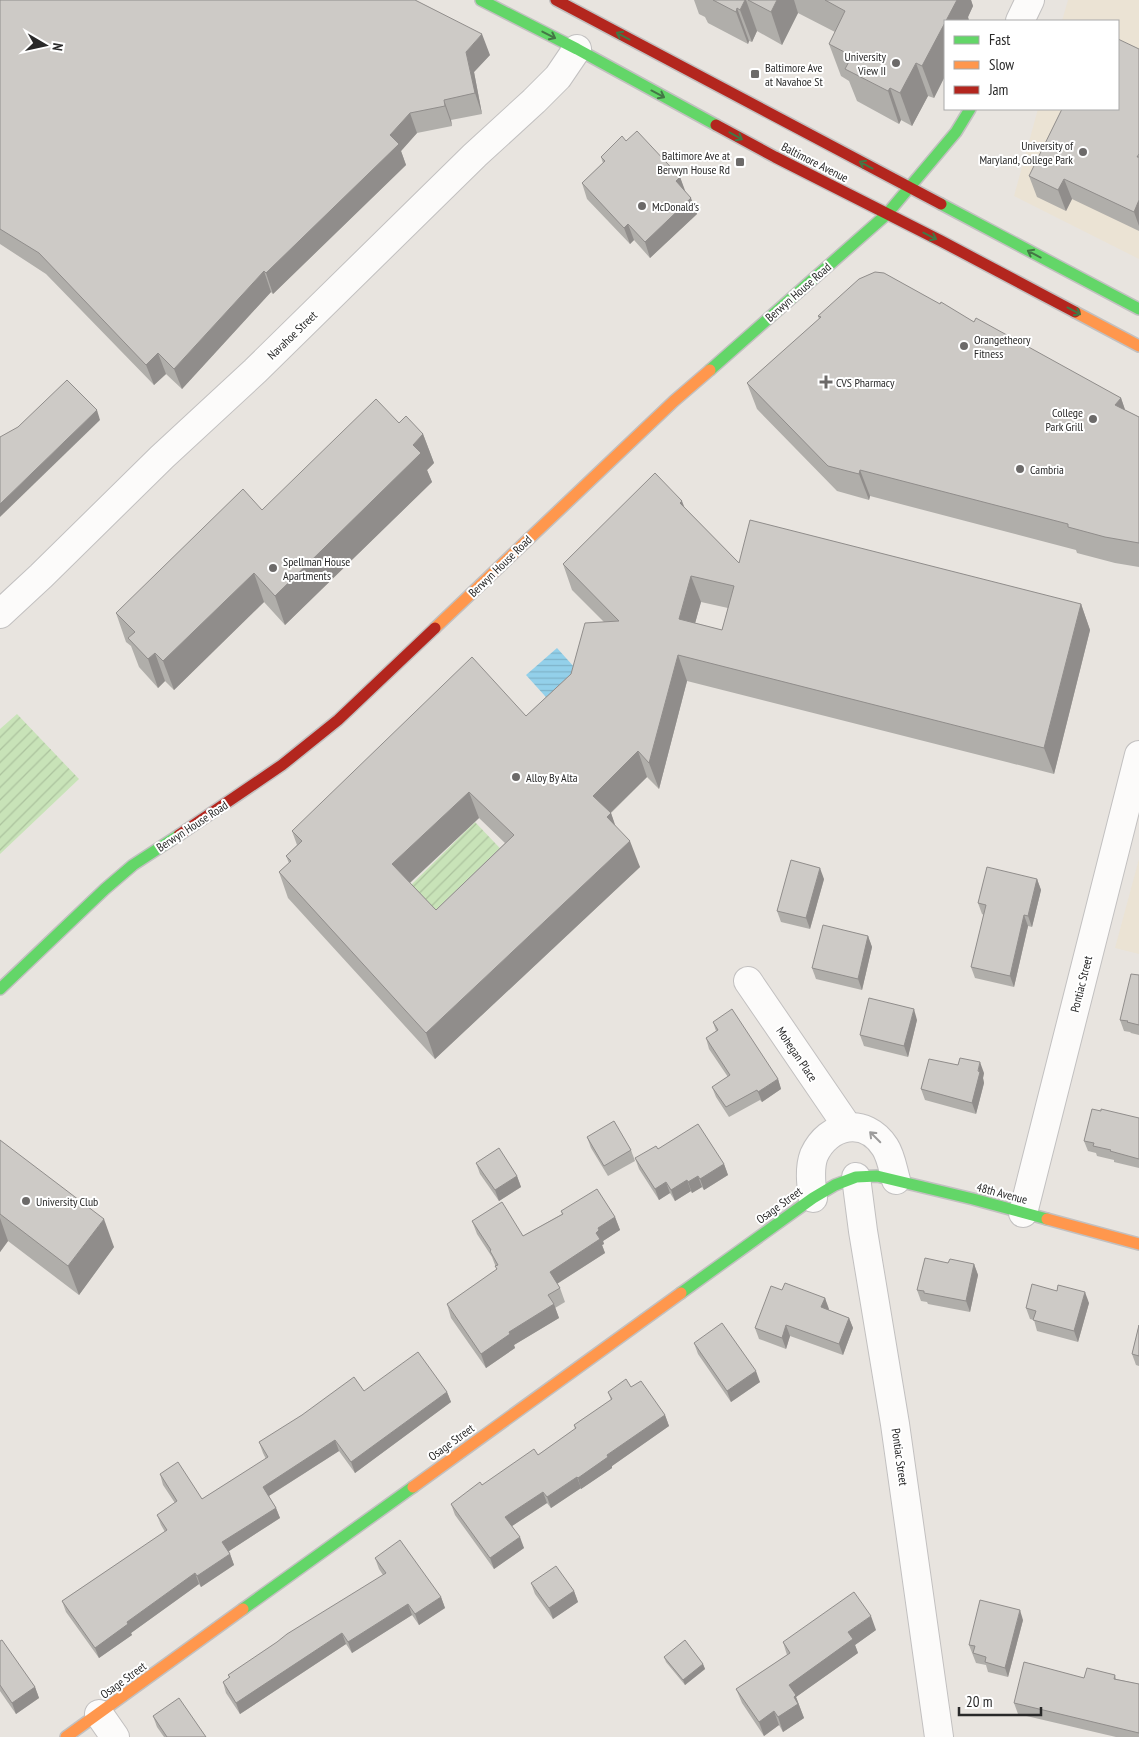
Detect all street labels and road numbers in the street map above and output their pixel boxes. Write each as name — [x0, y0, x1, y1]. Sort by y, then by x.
street label: Baltimore Avenue — [779, 139, 851, 185]
street label: Berwyn House Road — [762, 259, 834, 325]
street label: Navahoe Street — [264, 307, 321, 362]
street label: Berwyn House Road — [465, 532, 535, 600]
street label: Berwyn House Road — [153, 797, 231, 855]
street label: Pontiac Street — [1067, 954, 1095, 1014]
street label: Mohegan Place — [773, 1024, 821, 1084]
street label: 48th Avenue — [975, 1179, 1029, 1207]
street label: Osage Street — [753, 1183, 805, 1227]
street label: Osage Street — [425, 1420, 477, 1464]
street label: Pontiac Street — [889, 1427, 912, 1487]
street label: Osage Street — [97, 1658, 149, 1702]

